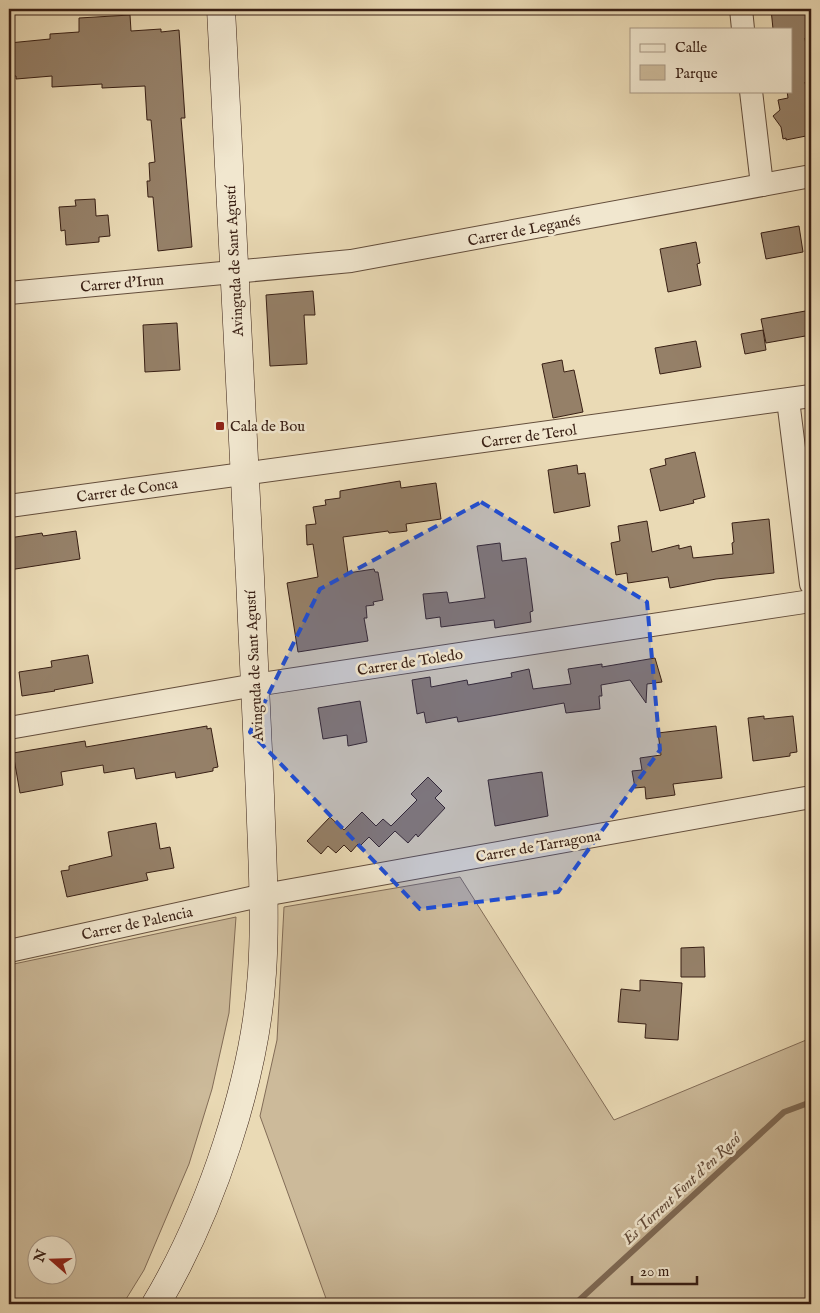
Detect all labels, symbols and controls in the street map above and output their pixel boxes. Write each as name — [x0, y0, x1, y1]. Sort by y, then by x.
legend — [630, 28, 792, 92]
text: Calle — [675, 38, 707, 57]
text: Parque — [675, 64, 718, 83]
street label: Avinguda de Sant Agustí — [221, 184, 248, 338]
street label: Carrer de Leganés — [466, 210, 582, 251]
street label: Carrer d'Irun — [80, 270, 165, 297]
place label: Cala de Bou — [230, 417, 305, 436]
marker: Cala de Bou — [214, 420, 226, 432]
street label: Carrer de Terol — [480, 420, 579, 453]
street label: Carrer de Conca — [75, 474, 179, 507]
street label: Avinguda de Sant Agustí — [241, 589, 268, 743]
street label: Carrer de Toledo — [356, 645, 464, 680]
street label: Carrer de Tarragona — [474, 826, 602, 867]
street label: Carrer de Palencia — [80, 902, 195, 945]
water label: Es Torrent Font d'en Racó — [618, 1128, 747, 1250]
north arrow — [28, 1236, 78, 1286]
text: N — [30, 1247, 51, 1266]
scale bar — [632, 1253, 698, 1285]
text: 20 m — [640, 1262, 670, 1281]

